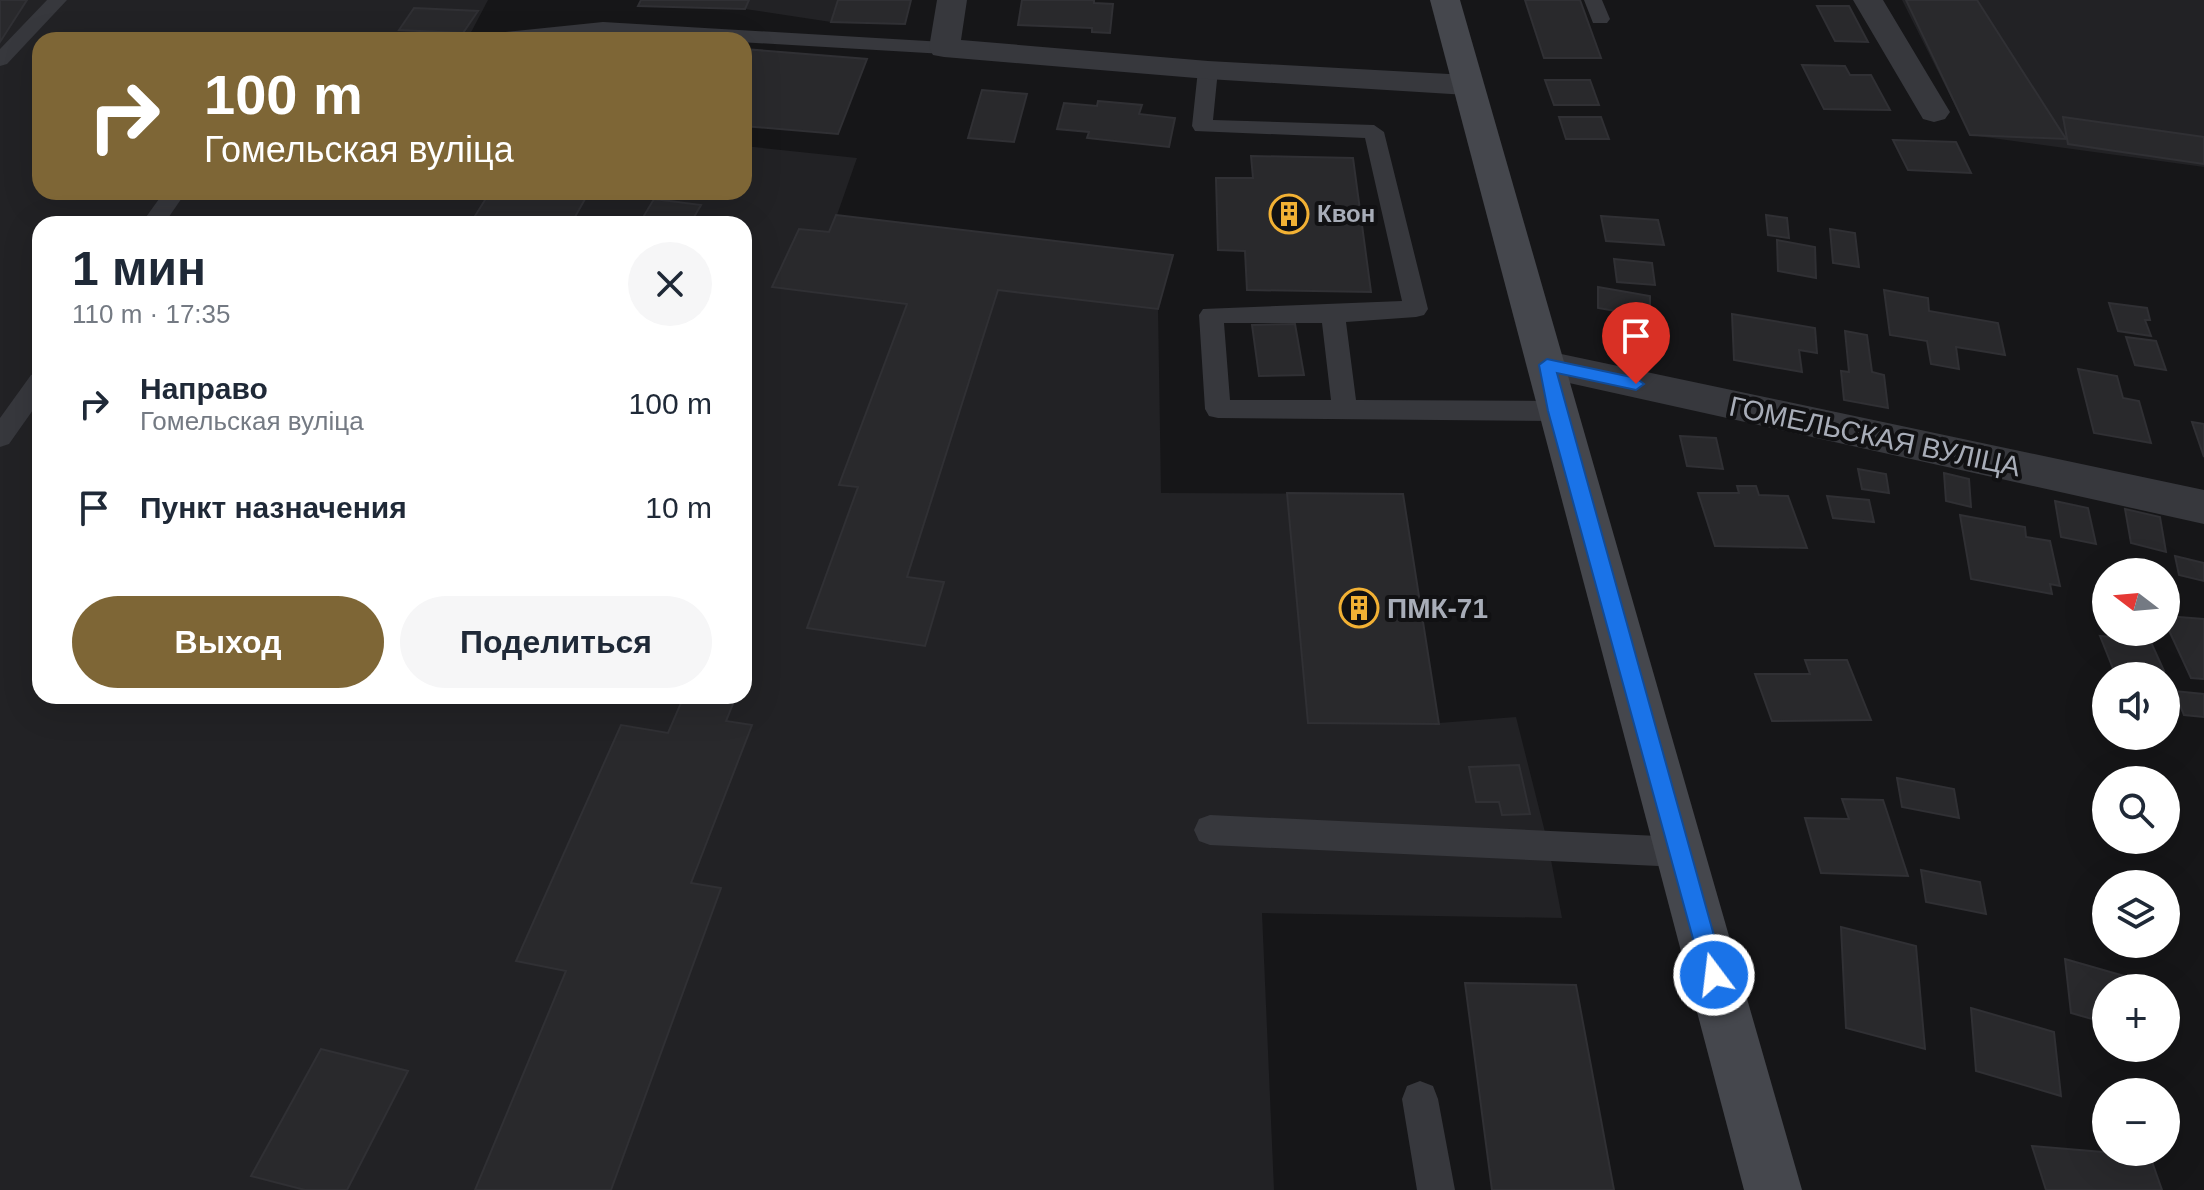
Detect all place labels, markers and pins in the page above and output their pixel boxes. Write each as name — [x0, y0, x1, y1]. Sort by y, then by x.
building icon: Квон — [1268, 193, 1310, 235]
place label: Квон — [1317, 200, 1375, 227]
pin — [1602, 302, 1670, 384]
building icon: ПМК-71 — [1338, 587, 1380, 629]
place label: ПМК-71 — [1387, 593, 1488, 624]

